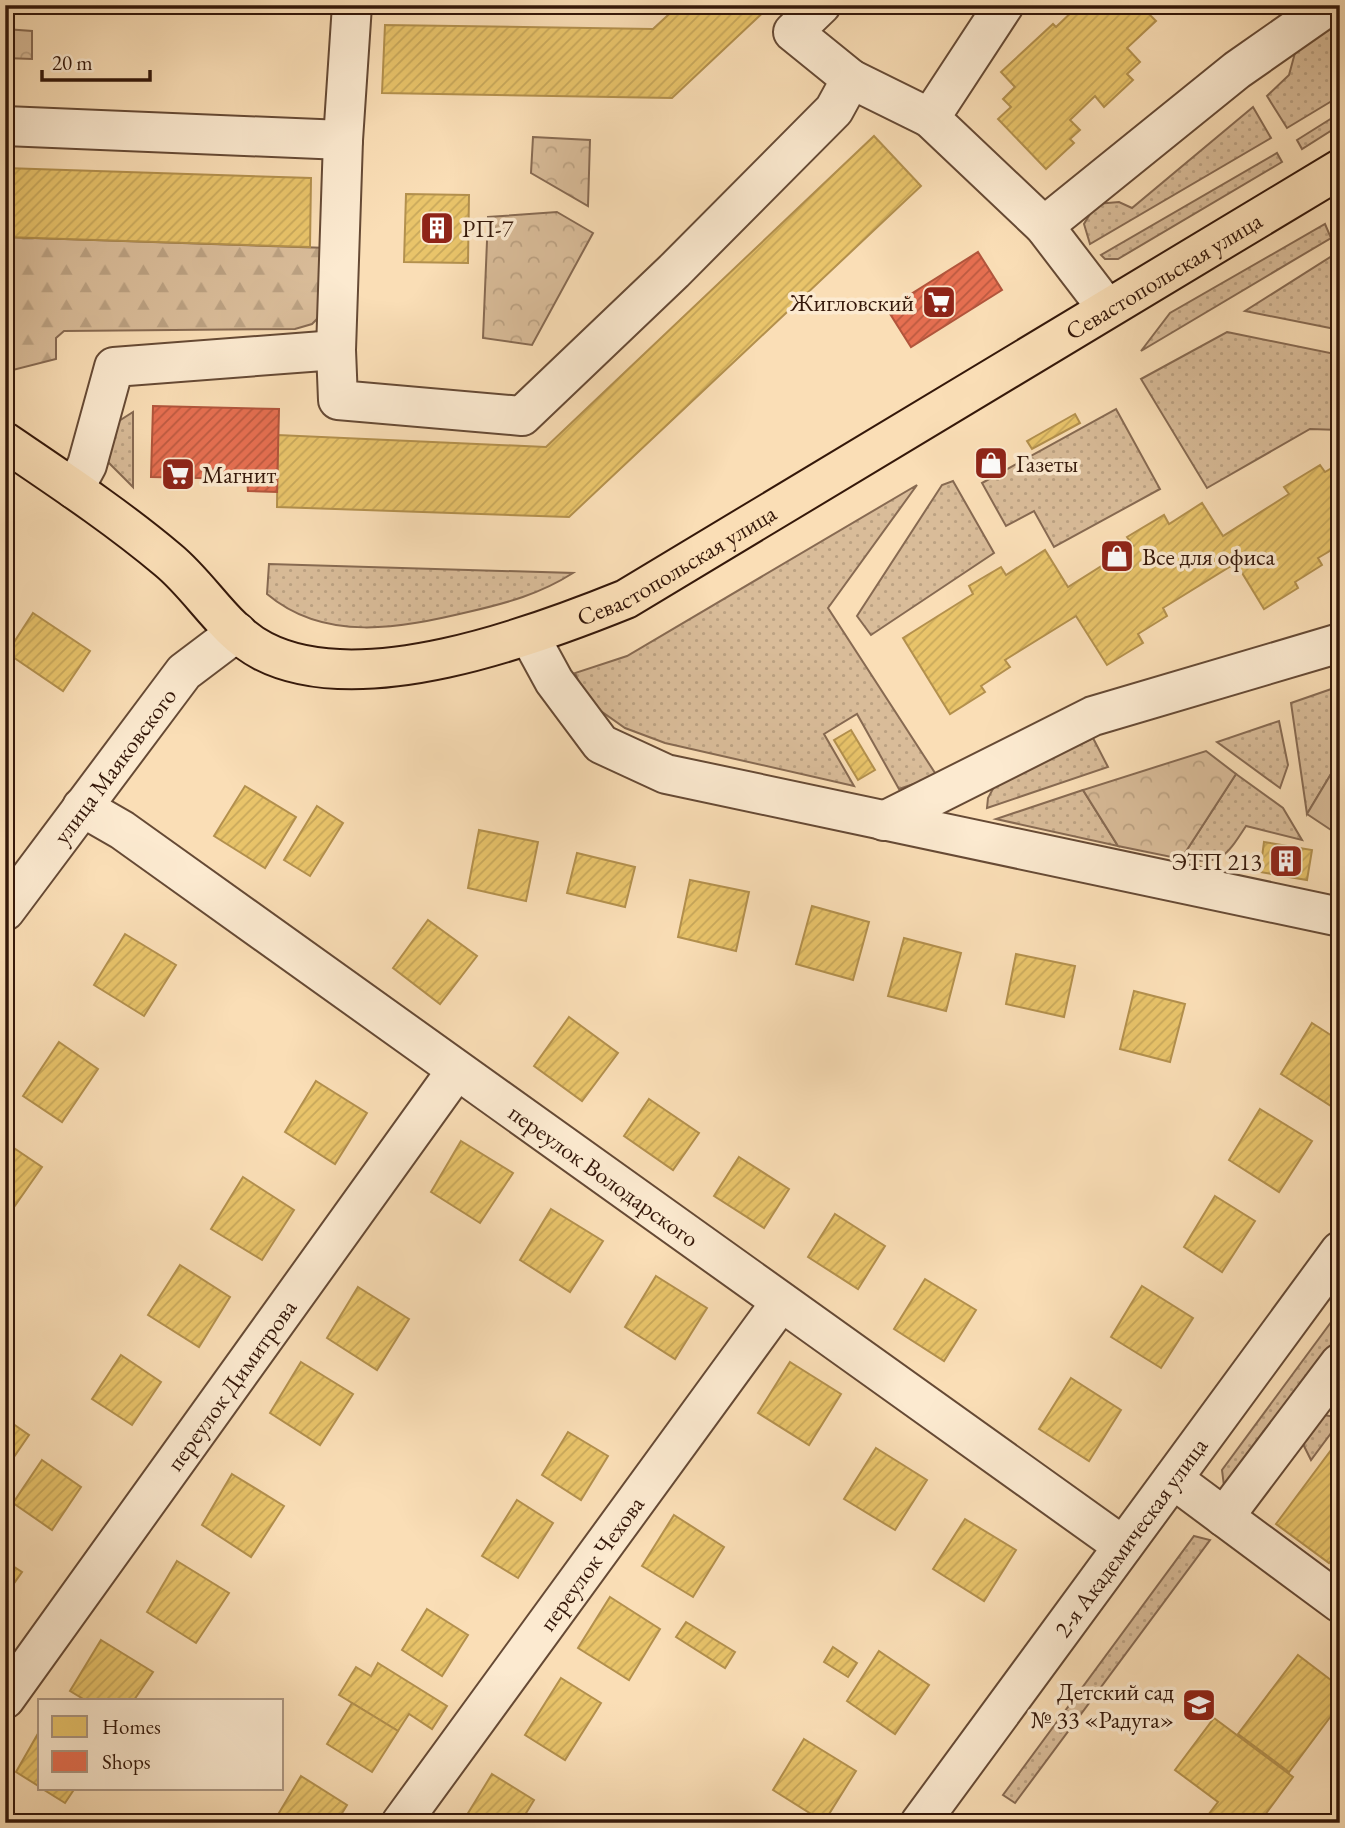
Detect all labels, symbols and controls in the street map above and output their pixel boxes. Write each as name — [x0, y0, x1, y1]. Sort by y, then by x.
scale bar — [42, 38, 150, 82]
text: 20 m — [52, 49, 93, 76]
street label: Севастопольская улица — [1059, 204, 1268, 346]
building icon: РП-7 — [418, 209, 456, 247]
place label: РП-7 — [462, 213, 514, 244]
supermarket icon: Жигловский — [920, 283, 958, 321]
place label: Жигловский — [789, 287, 914, 318]
shop icon: Газеты — [972, 444, 1010, 482]
place label: Газеты — [1016, 448, 1078, 479]
supermarket icon: Магнит — [159, 455, 197, 493]
place label: Магнит — [202, 459, 276, 490]
street label: Севастопольская улица — [572, 497, 782, 632]
shop icon: Все для офиса — [1098, 537, 1136, 575]
place label: Все для офиса — [1142, 541, 1276, 572]
street label: улица Маяковского — [45, 681, 183, 850]
building icon: ЭТП 213 — [1267, 842, 1305, 880]
place label: ЭТП 213 — [1172, 846, 1262, 877]
street label: переулок Володарского — [503, 1096, 706, 1254]
street label: переулок Димитрова — [159, 1292, 303, 1477]
street label: 2-я Академическая улица — [1046, 1430, 1214, 1643]
street label: переулок Чехова — [531, 1489, 651, 1636]
place label: Детский сад № 33 «Радуга» — [1031, 1676, 1174, 1735]
school or university icon: Детский сад № 33 «Радуга» — [1180, 1686, 1218, 1724]
legend — [38, 1699, 284, 1790]
text: Homes — [102, 1713, 161, 1740]
text: Shops — [102, 1748, 151, 1775]

